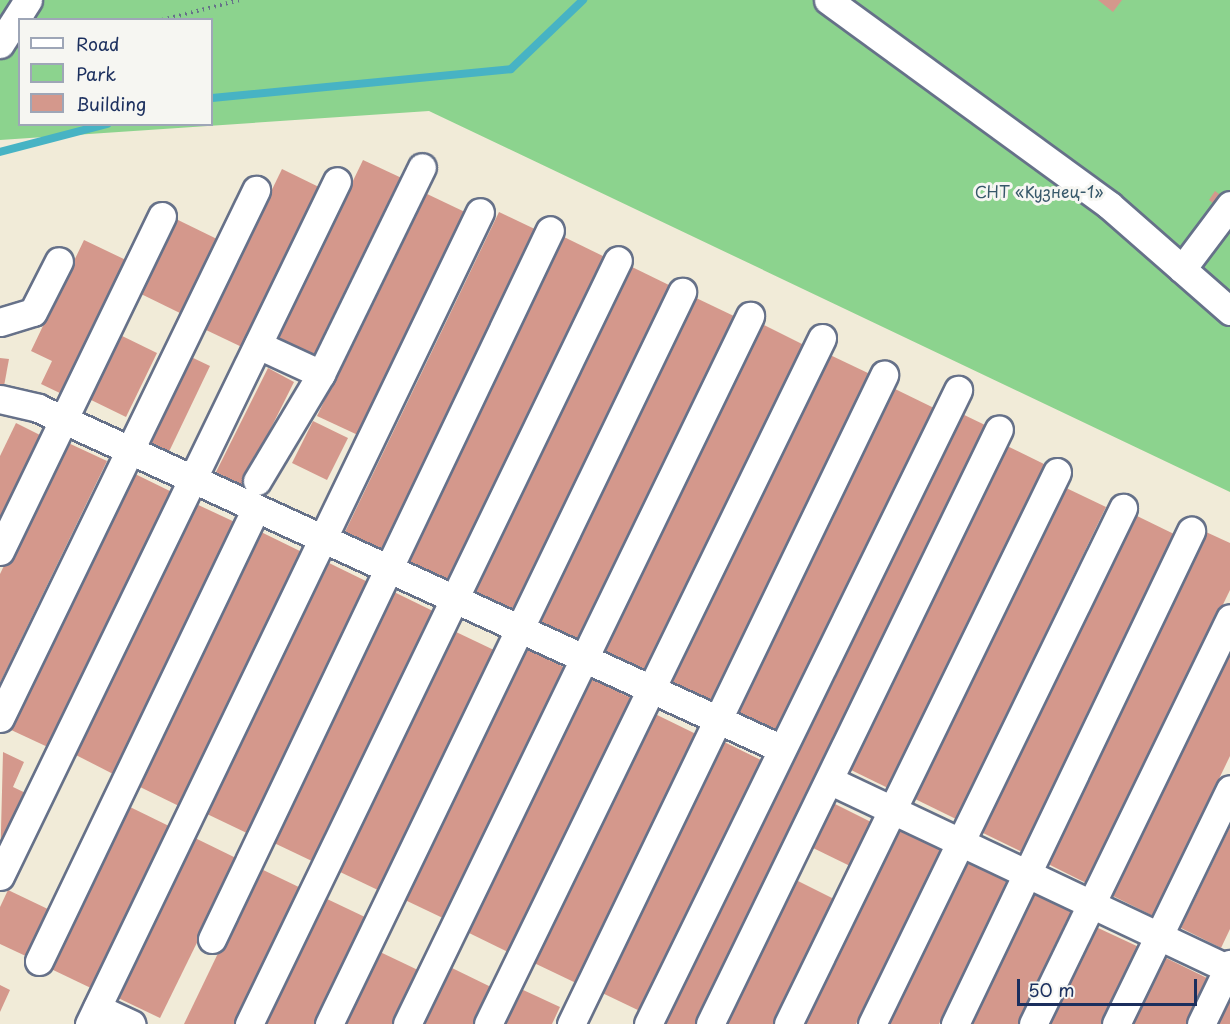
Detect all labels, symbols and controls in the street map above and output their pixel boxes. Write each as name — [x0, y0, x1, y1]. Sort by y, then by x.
legend — [18, 18, 213, 126]
text: Road — [76, 30, 120, 57]
text: Park — [76, 60, 116, 87]
text: Building — [76, 90, 146, 117]
park label: СНТ «Кузнец-1» — [975, 181, 1103, 201]
scale bar — [1020, 967, 1200, 1005]
text: 50 m — [1028, 976, 1075, 1003]

